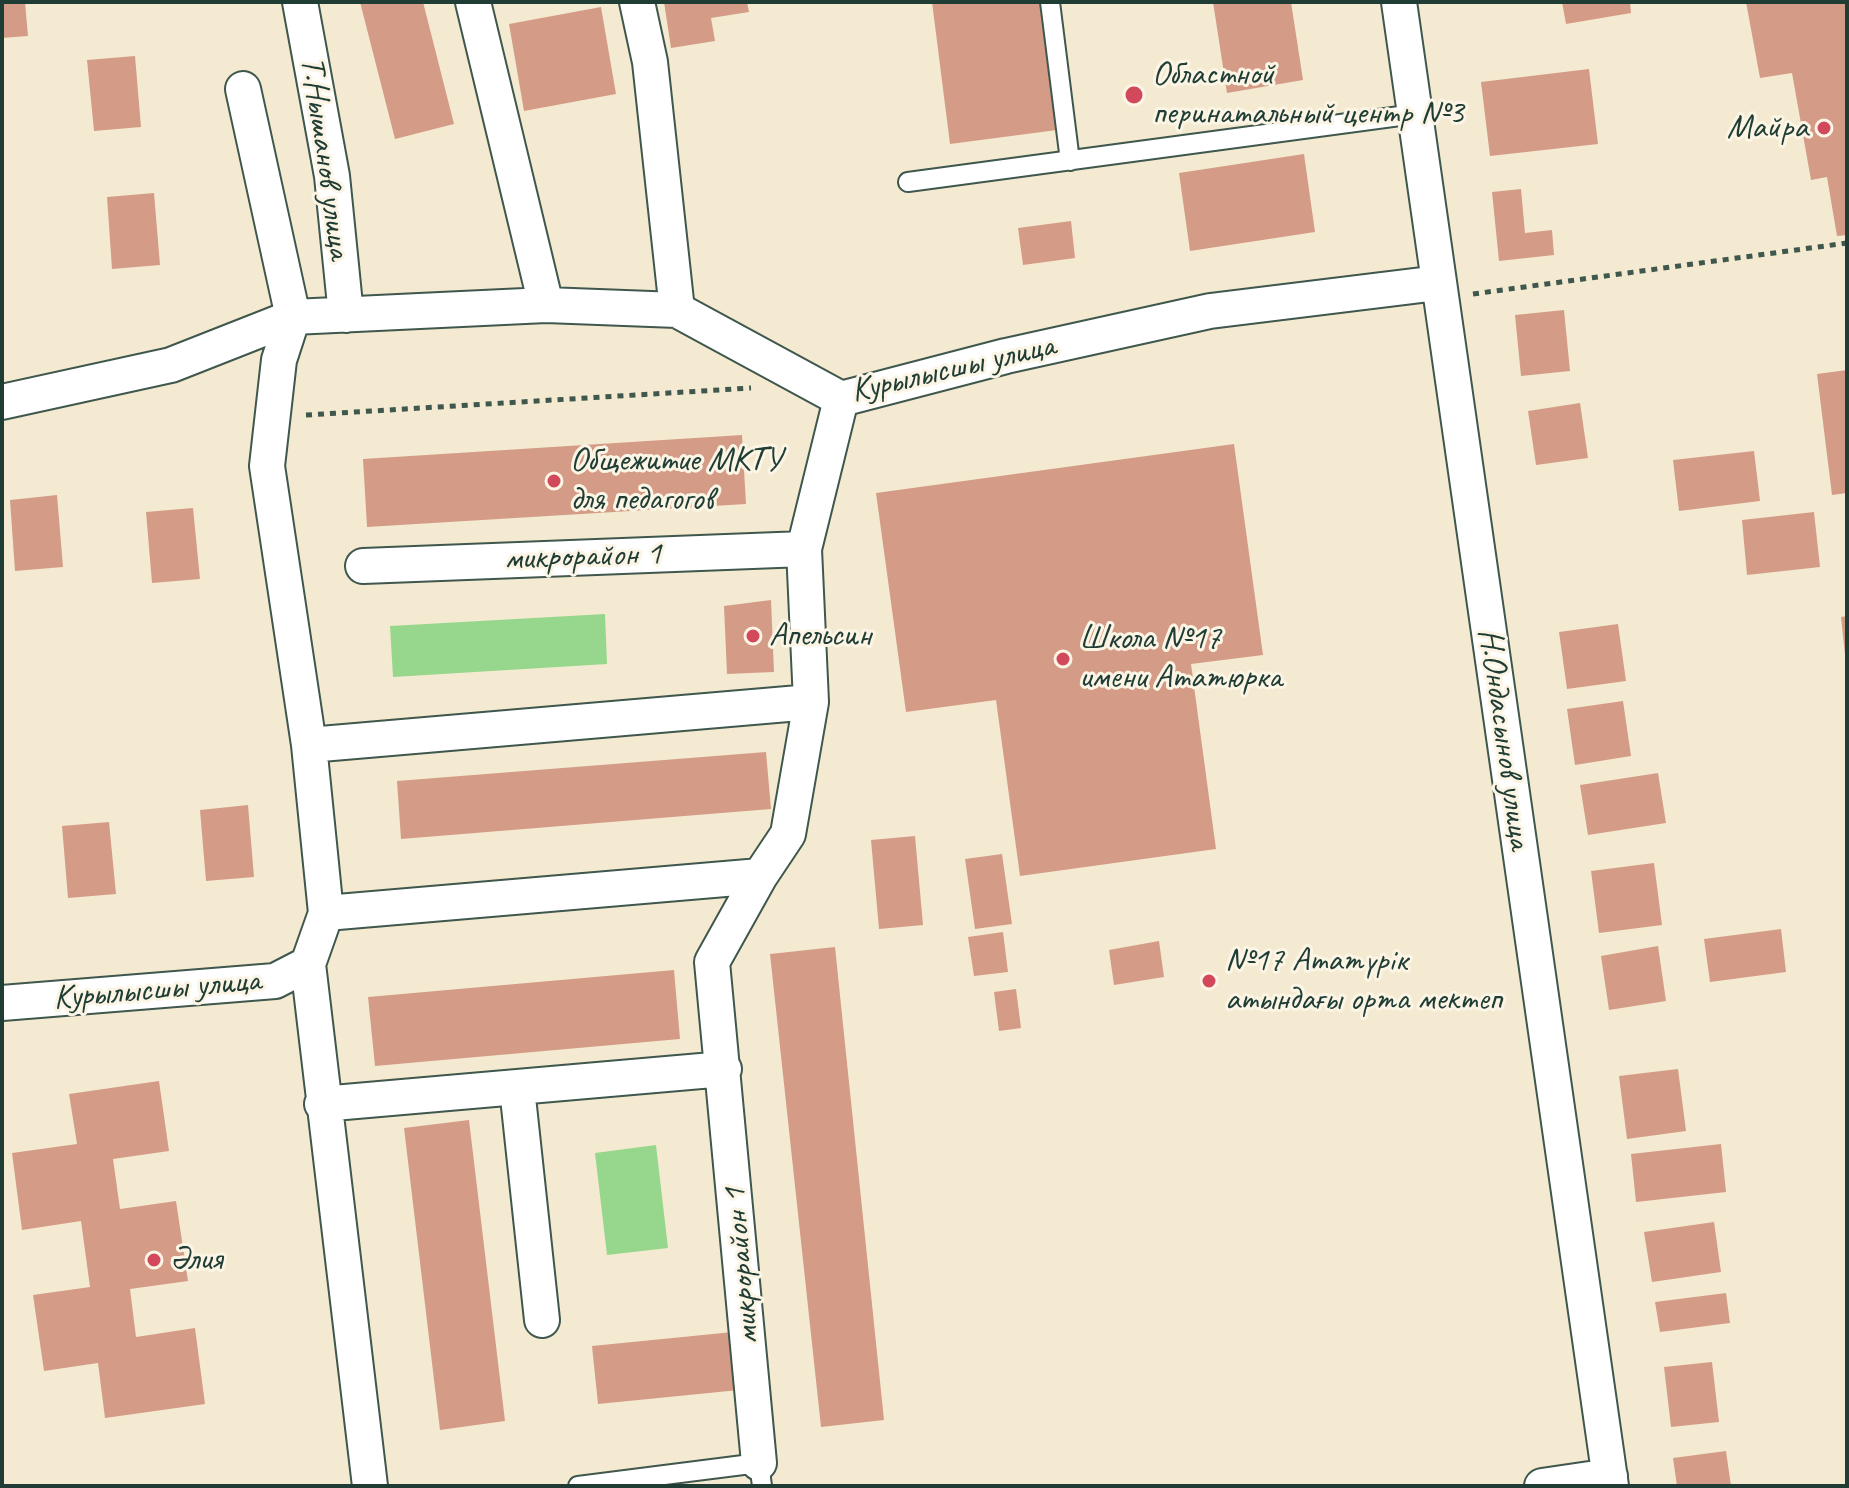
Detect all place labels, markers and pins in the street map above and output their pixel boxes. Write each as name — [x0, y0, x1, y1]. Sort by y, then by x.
place label: Областной перинатальный центр №3 — [1152, 55, 1464, 134]
marker: Областной перинатальный центр №3 — [1123, 84, 1145, 106]
place label: Майра — [1727, 108, 1808, 148]
marker: Майра — [1815, 119, 1833, 137]
place label: Общежитие МКТУ для педагогов — [570, 441, 782, 520]
marker: Общежитие МКТУ для педагогов — [545, 472, 563, 490]
place label: Апельсин — [769, 616, 871, 656]
place label: Школа №17 имени Ататюрка — [1079, 619, 1282, 698]
marker: Апельсин — [744, 627, 762, 645]
marker: Школа №17 имени Ататюрка — [1054, 650, 1072, 668]
place label: №17 Ататүрік атындағы орта мектеп — [1225, 941, 1502, 1020]
marker: №17 Ататүрік атындағы орта мектеп — [1200, 972, 1218, 990]
place label: Әлия — [170, 1240, 222, 1280]
marker: Әлия — [145, 1251, 163, 1269]

